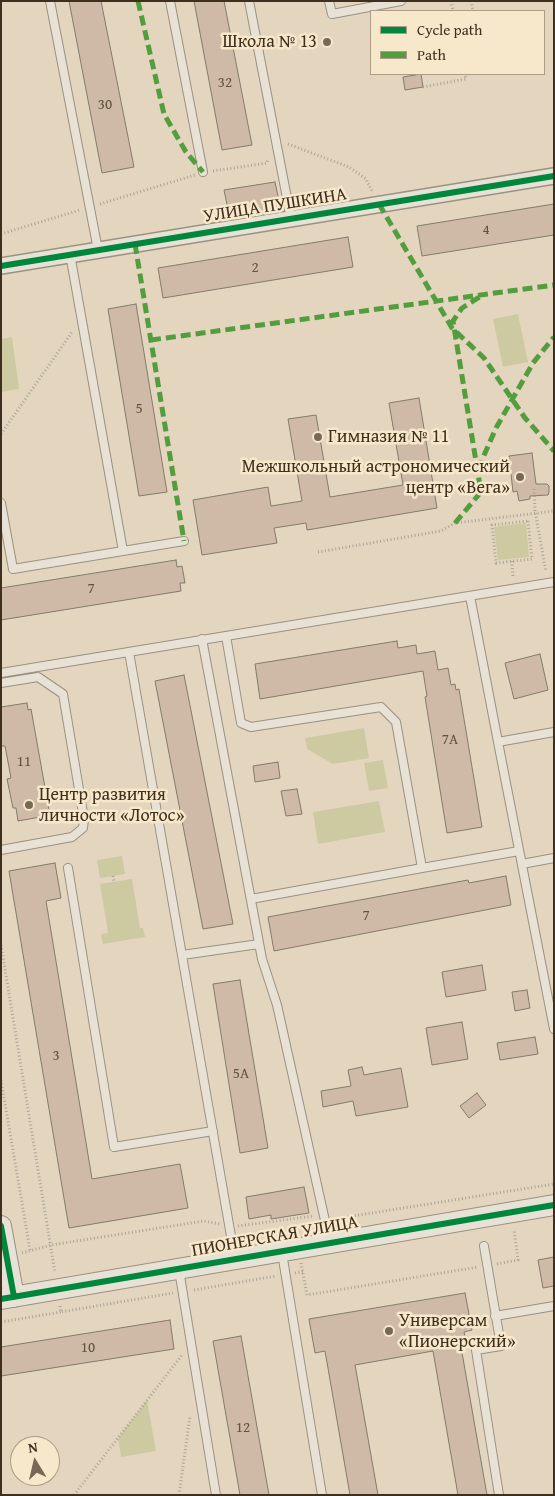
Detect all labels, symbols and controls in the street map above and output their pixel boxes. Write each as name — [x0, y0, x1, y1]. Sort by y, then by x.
legend — [370, 10, 545, 75]
text: Cycle path — [417, 19, 483, 40]
place label: Школа № 13 — [223, 31, 317, 53]
marker: Школа № 13 — [321, 36, 333, 48]
text: Path — [417, 44, 446, 65]
house number: 32 — [218, 74, 232, 92]
house number: 30 — [98, 96, 112, 114]
street label: УЛИЦА ПУШКИНА — [202, 184, 348, 228]
house number: 4 — [482, 221, 490, 239]
house number: 2 — [251, 259, 259, 277]
house number: 5 — [135, 400, 143, 418]
place label: Гимназия № 11 — [328, 426, 449, 448]
marker: Гимназия № 11 — [312, 431, 324, 443]
place label: Межшкольный астрономический центр «Вега» — [242, 456, 510, 498]
marker: Межшкольный астрономический центр «Вега» — [514, 471, 526, 483]
house number: 7 — [87, 580, 95, 598]
house number: 7А — [442, 731, 458, 749]
house number: 11 — [17, 753, 31, 771]
place label: Центр развития личности «Лотос» — [39, 784, 185, 826]
marker: Центр развития личности «Лотос» — [23, 799, 35, 811]
house number: 7 — [362, 907, 370, 925]
house number: 3 — [52, 1047, 60, 1065]
house number: 5А — [233, 1065, 249, 1083]
street label: ПИОНЕРСКАЯ УЛИЦА — [190, 1212, 360, 1262]
place label: Универсам «Пионерский» — [399, 1310, 516, 1352]
marker: Универсам «Пионерский» — [383, 1325, 395, 1337]
house number: 10 — [81, 1339, 95, 1357]
house number: 12 — [236, 1419, 250, 1437]
north arrow — [10, 1436, 60, 1486]
text: N — [27, 1437, 39, 1458]

